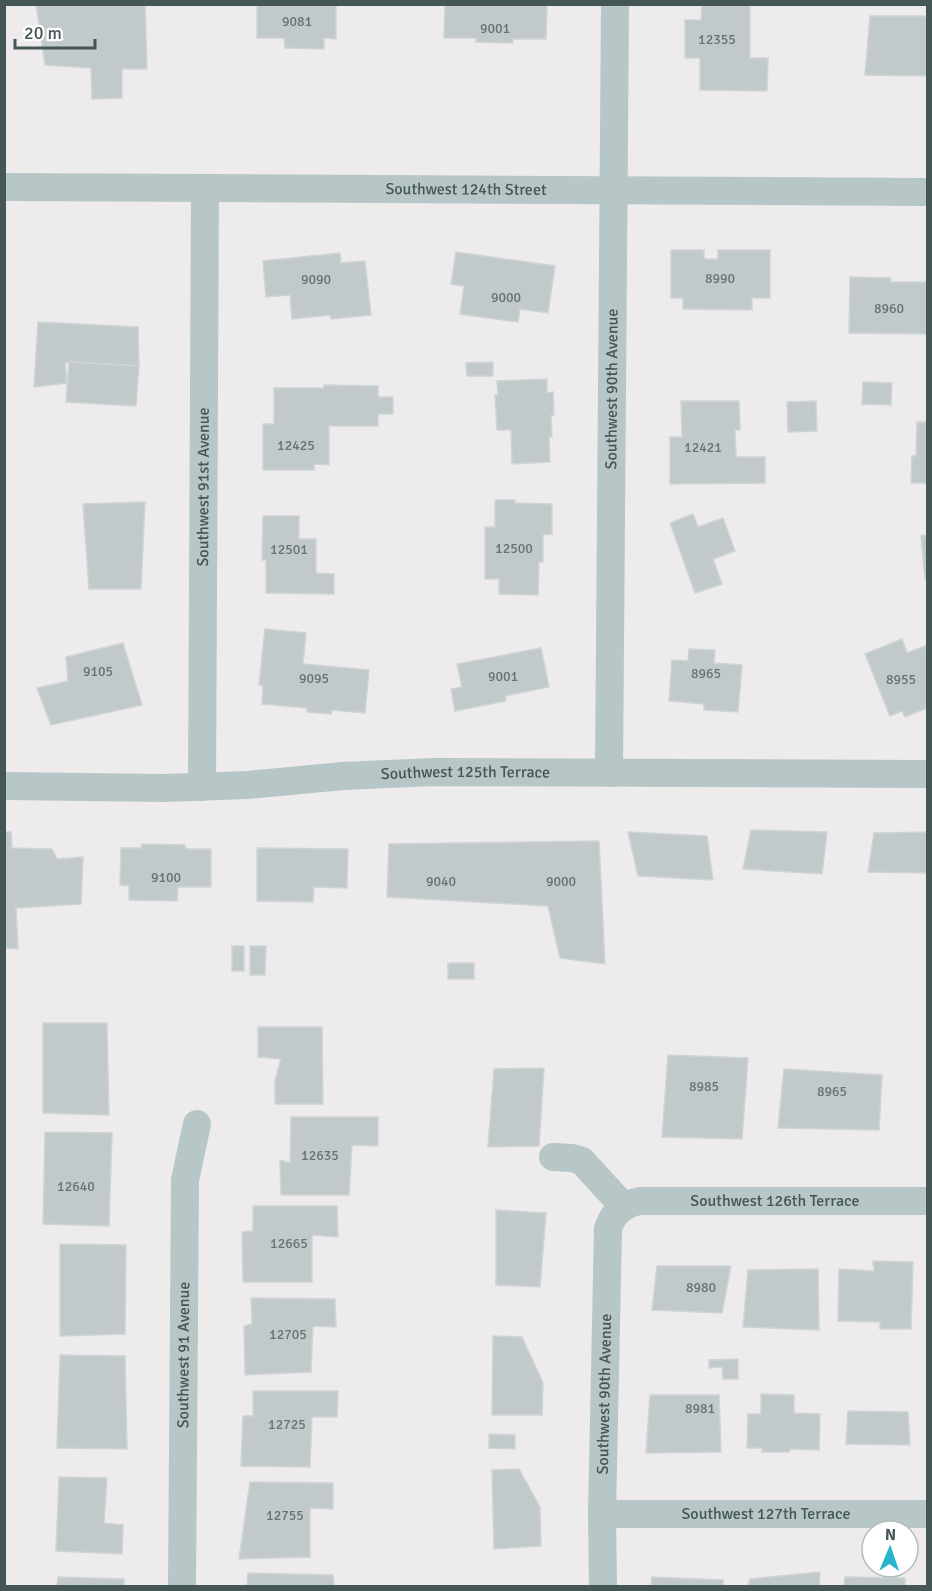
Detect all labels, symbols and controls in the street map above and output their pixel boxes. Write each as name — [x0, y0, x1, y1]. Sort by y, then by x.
scale bar — [15, 12, 94, 50]
house number: 9081 — [282, 13, 312, 30]
house number: 9001 — [480, 20, 510, 37]
text: 20 m — [24, 22, 62, 44]
house number: 12355 — [698, 31, 736, 48]
street label: Southwest 124th Street — [385, 179, 547, 200]
house number: 8990 — [705, 270, 735, 287]
house number: 9090 — [301, 271, 331, 288]
house number: 9000 — [491, 289, 521, 306]
house number: 8960 — [874, 300, 904, 317]
street label: Southwest 90th Avenue — [601, 309, 623, 470]
street label: Southwest 91st Avenue — [193, 407, 214, 567]
house number: 12425 — [277, 437, 315, 454]
house number: 12421 — [684, 439, 722, 456]
house number: 12500 — [495, 540, 533, 557]
house number: 12501 — [270, 541, 308, 558]
house number: 9105 — [83, 663, 113, 680]
house number: 8965 — [691, 665, 721, 682]
house number: 9001 — [488, 668, 518, 685]
house number: 9095 — [299, 670, 329, 687]
house number: 8955 — [886, 671, 916, 688]
street label: Southwest 125th Terrace — [380, 762, 550, 784]
house number: 9100 — [151, 869, 181, 886]
house number: 9040 — [426, 873, 456, 890]
house number: 9000 — [546, 873, 576, 890]
house number: 8985 — [689, 1078, 719, 1095]
house number: 8965 — [817, 1083, 847, 1100]
house number: 12635 — [301, 1147, 339, 1164]
house number: 12640 — [57, 1178, 95, 1195]
street label: Southwest 126th Terrace — [690, 1191, 859, 1211]
house number: 12665 — [270, 1235, 308, 1252]
house number: 8980 — [686, 1279, 716, 1296]
street label: Southwest 91 Avenue — [173, 1282, 194, 1428]
street label: Southwest 90th Avenue — [593, 1313, 616, 1475]
house number: 12705 — [269, 1326, 307, 1343]
house number: 8981 — [685, 1400, 715, 1417]
house number: 12725 — [268, 1416, 306, 1433]
street label: Southwest 127th Terrace — [681, 1504, 851, 1524]
house number: 12755 — [266, 1507, 304, 1524]
north arrow — [860, 1519, 920, 1579]
text: N — [885, 1525, 896, 1545]

